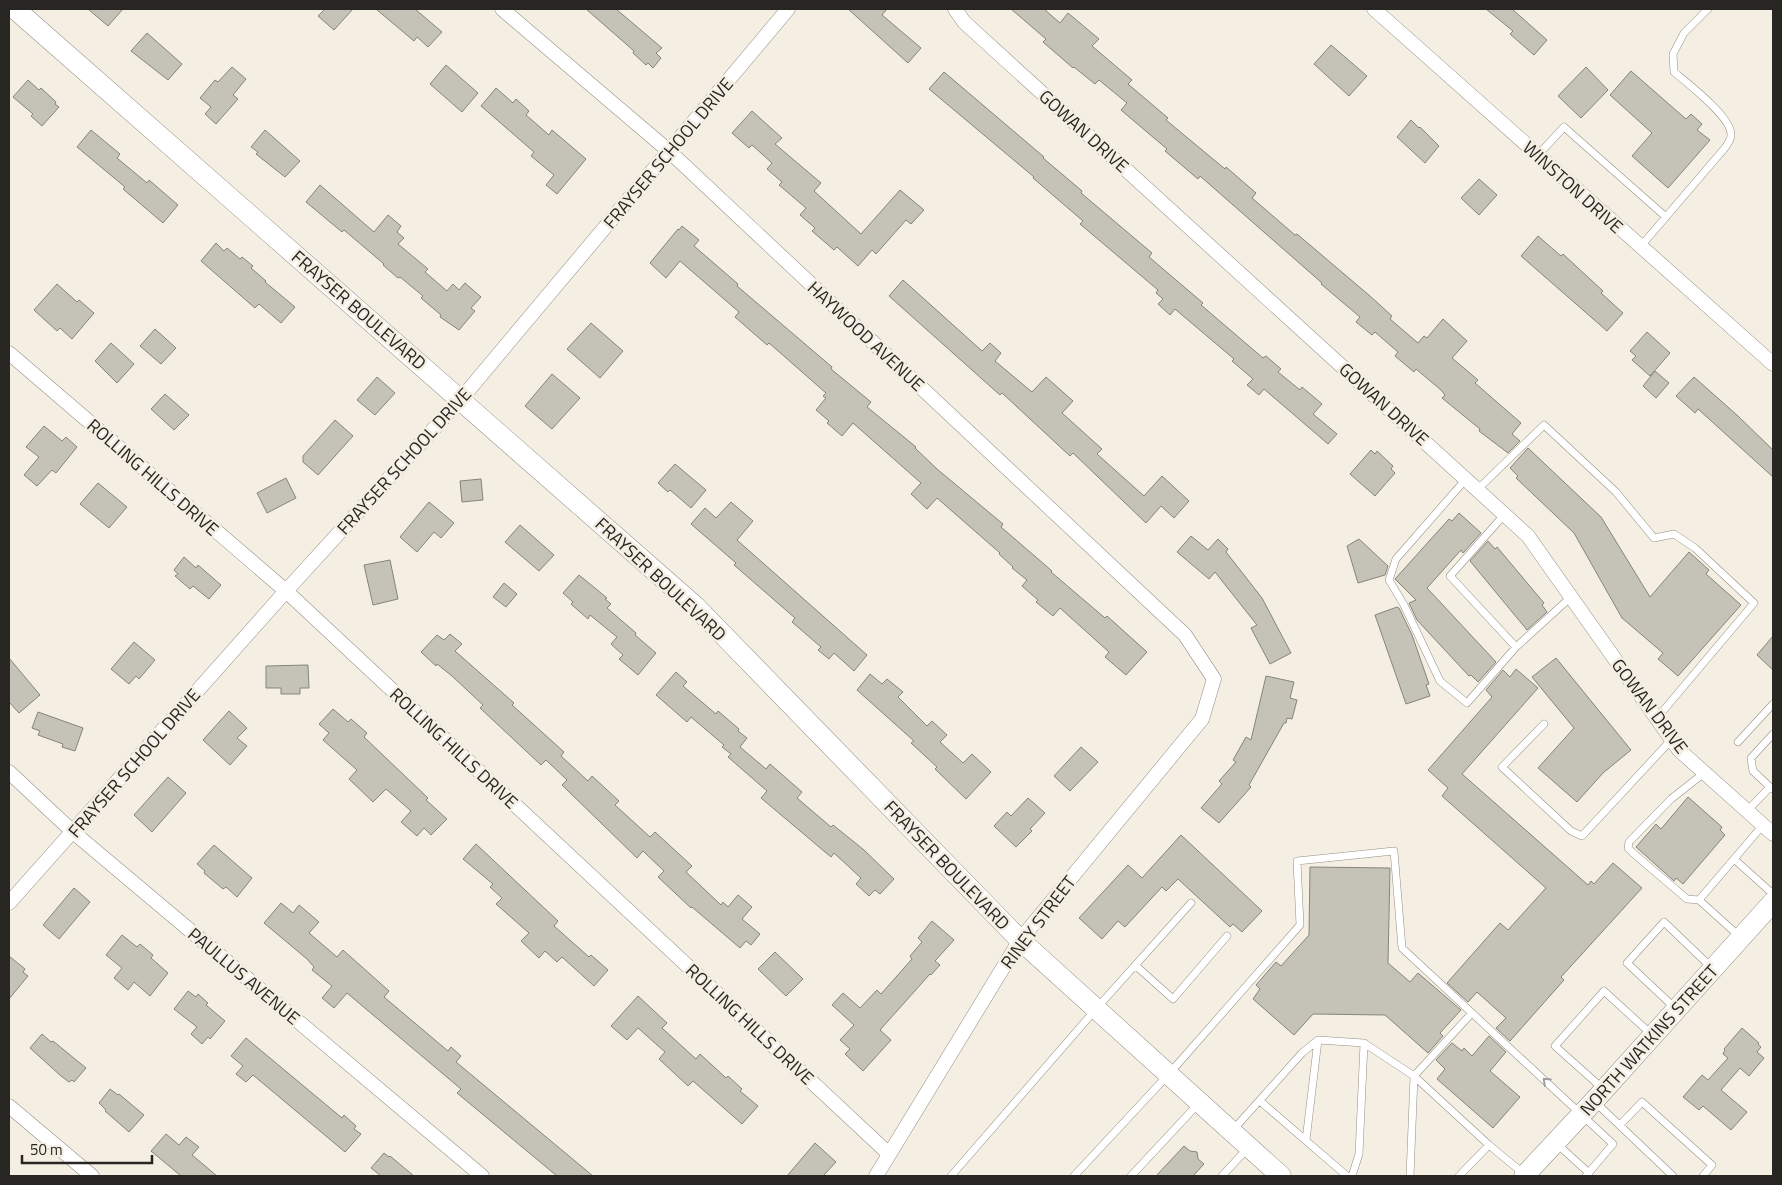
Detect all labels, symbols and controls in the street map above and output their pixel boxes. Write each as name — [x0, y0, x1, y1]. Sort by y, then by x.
street label: FRAYSER SCHOOL DRIVE — [597, 72, 739, 234]
street label: GOWAN DRIVE — [1033, 83, 1135, 179]
street label: WINSTON DRIVE — [1517, 134, 1629, 240]
street label: FRAYSER BOULEVARD — [286, 244, 432, 376]
street label: HAYWOOD AVENUE — [801, 275, 931, 398]
street label: GOWAN DRIVE — [1333, 356, 1435, 452]
street label: FRAYSER SCHOOL DRIVE — [330, 381, 478, 541]
street label: ROLLING HILLS DRIVE — [81, 412, 225, 542]
street label: FRAYSER BOULEVARD — [589, 511, 733, 647]
street label: GOWAN DRIVE — [1605, 653, 1695, 759]
street label: ROLLING HILLS DRIVE — [384, 681, 524, 815]
street label: FRAYSER SCHOOL DRIVE — [61, 682, 207, 844]
street label: FRAYSER BOULEVARD — [878, 794, 1016, 936]
street label: RINEY STREET — [994, 869, 1082, 974]
street label: PAULLUS AVENUE — [182, 921, 306, 1031]
street label: ROLLING HILLS DRIVE — [680, 957, 820, 1091]
street label: NORTH WATKINS STREET — [1573, 958, 1725, 1122]
one-way arrow — [1542, 1078, 1551, 1087]
scale bar — [22, 1132, 152, 1164]
text: 50 m — [30, 1138, 63, 1161]

